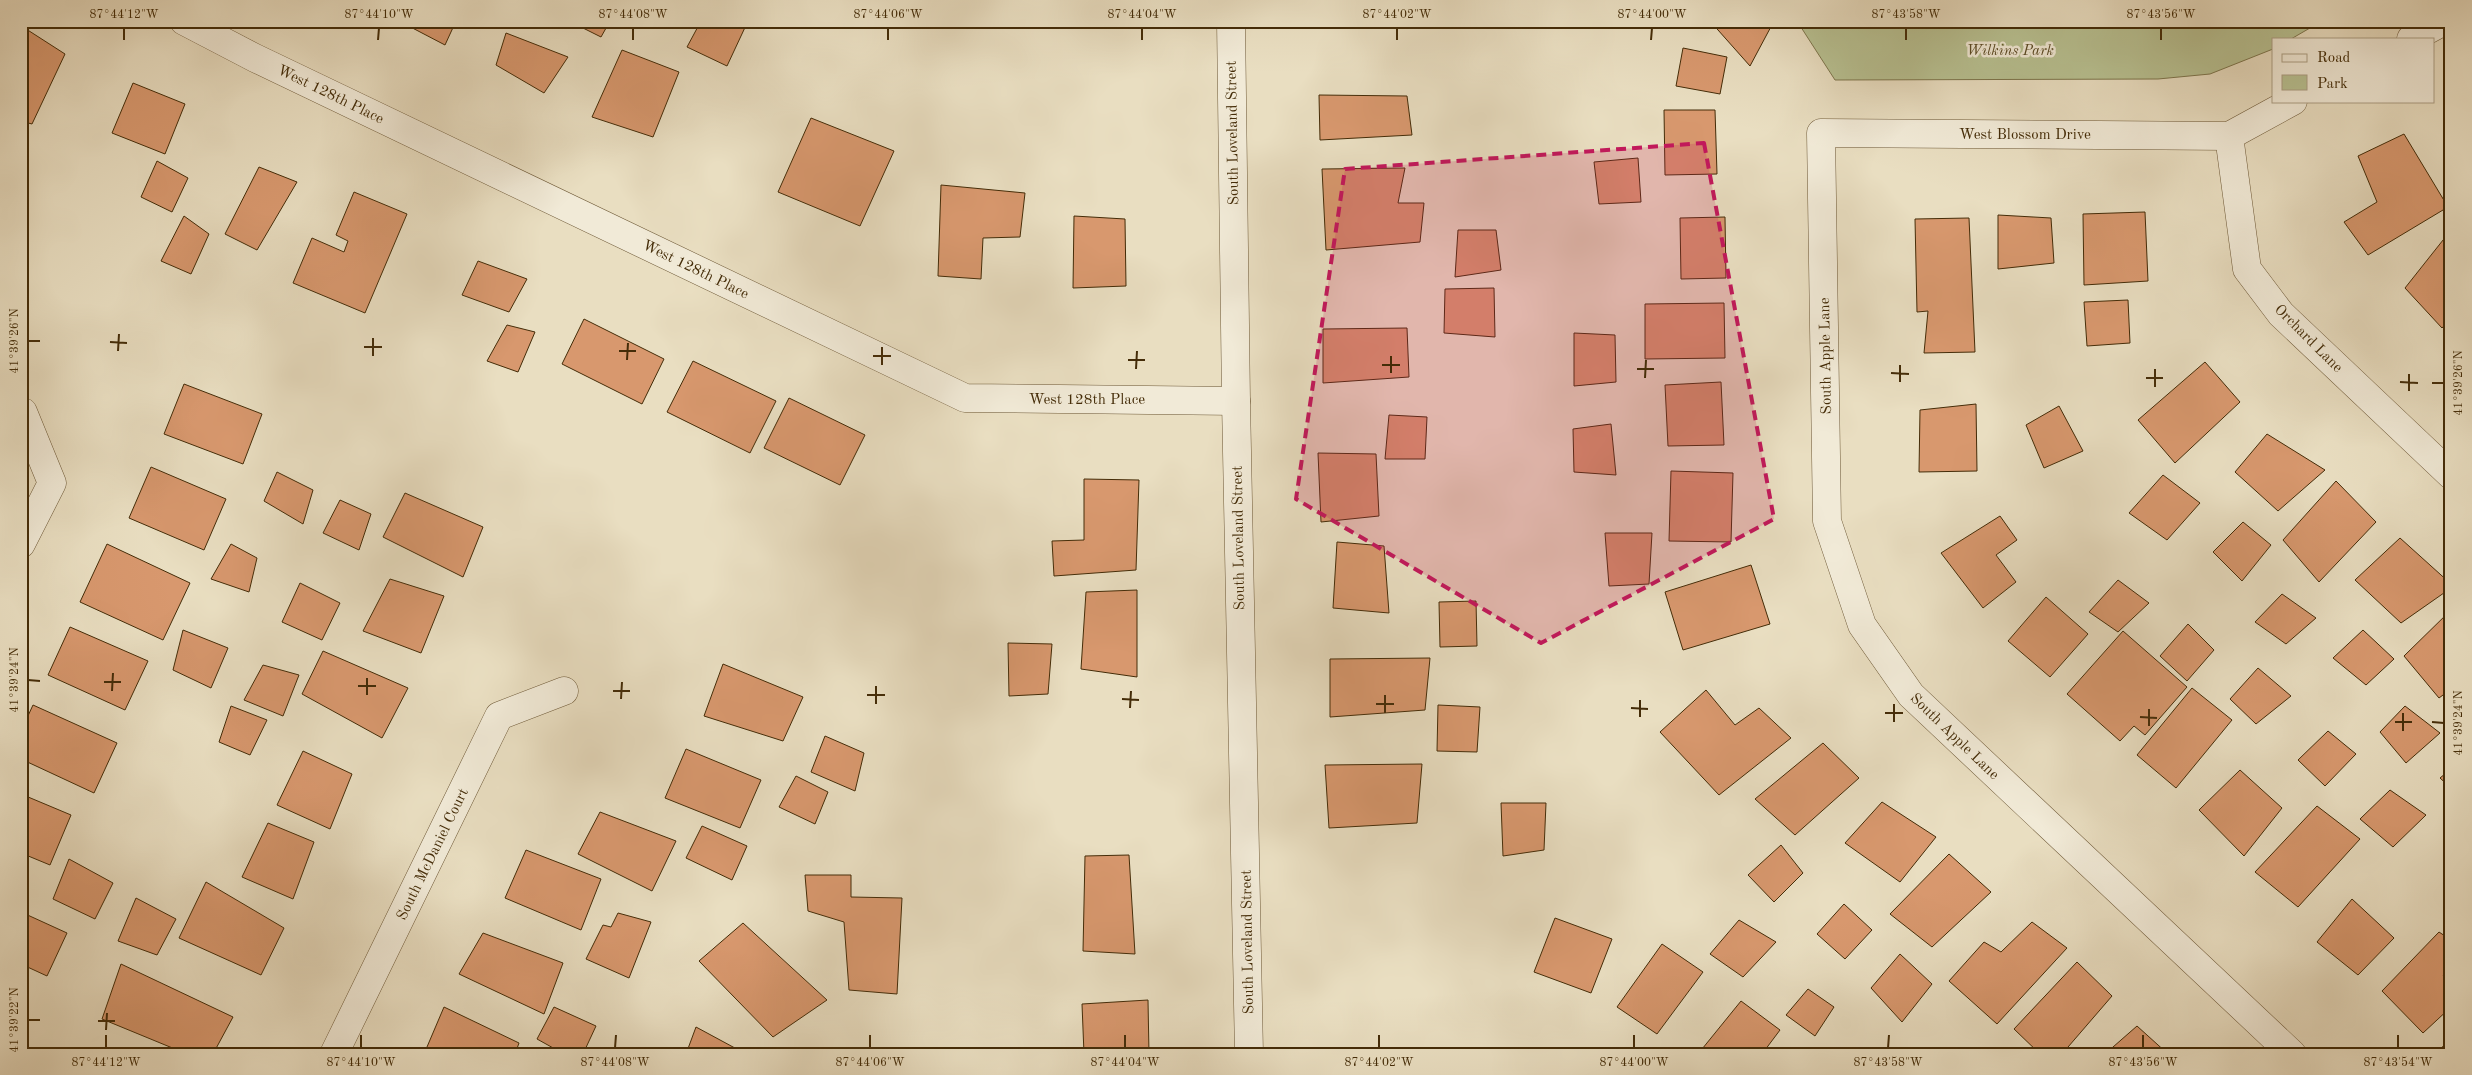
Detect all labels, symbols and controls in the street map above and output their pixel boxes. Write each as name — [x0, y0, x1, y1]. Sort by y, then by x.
text: 87°43'58"W — [1871, 8, 1941, 21]
text: 87°43'56"W — [2126, 8, 2196, 21]
text: 87°44'12"W — [89, 9, 159, 21]
text: 87°44'10"W — [344, 9, 414, 21]
text: 87°44'08"W — [598, 9, 668, 21]
text: 87°44'06"W — [853, 9, 923, 21]
text: 87°44'04"W — [1107, 9, 1177, 21]
text: 87°44'02"W — [1362, 9, 1432, 21]
text: 87°44'00"W — [1617, 9, 1687, 21]
legend — [2272, 38, 2434, 102]
park label: Wilkins Park — [1966, 44, 2054, 59]
text: Road — [2317, 51, 2351, 66]
street label: South Loveland Street — [1225, 61, 1242, 205]
street label: West 128th Place — [275, 63, 386, 128]
text: Park — [2317, 77, 2348, 92]
street label: West Blossom Drive — [1959, 128, 2091, 143]
street label: West 128th Place — [640, 238, 751, 303]
street label: South Apple Lane — [1818, 297, 1835, 415]
street label: Orchard Lane — [2271, 302, 2345, 376]
text: 41°39'26"N — [9, 308, 21, 374]
text: 41°39'26"N — [2453, 350, 2465, 416]
street label: West 128th Place — [1029, 393, 1145, 408]
street label: South Loveland Street — [1231, 466, 1248, 610]
text: 41°39'24"N — [9, 647, 21, 713]
text: 41°39'24"N — [2453, 690, 2465, 756]
street label: South Apple Lane — [1907, 691, 2001, 783]
street label: South McDaniel Court — [395, 786, 472, 923]
street label: South Loveland Street — [1240, 870, 1257, 1014]
text: 41°39'22"N — [9, 987, 21, 1053]
text: 87°43'58"W — [1853, 1056, 1923, 1069]
text: 87°43'56"W — [2108, 1056, 2178, 1069]
text: 87°43'54"W — [2363, 1056, 2433, 1069]
text: 87°44'12"W — [71, 1057, 141, 1069]
text: 87°44'10"W — [326, 1057, 396, 1069]
text: 87°44'08"W — [580, 1057, 650, 1069]
text: 87°44'06"W — [835, 1057, 905, 1069]
text: 87°44'04"W — [1090, 1057, 1160, 1069]
text: 87°44'02"W — [1344, 1057, 1414, 1069]
text: 87°44'00"W — [1599, 1057, 1669, 1069]

